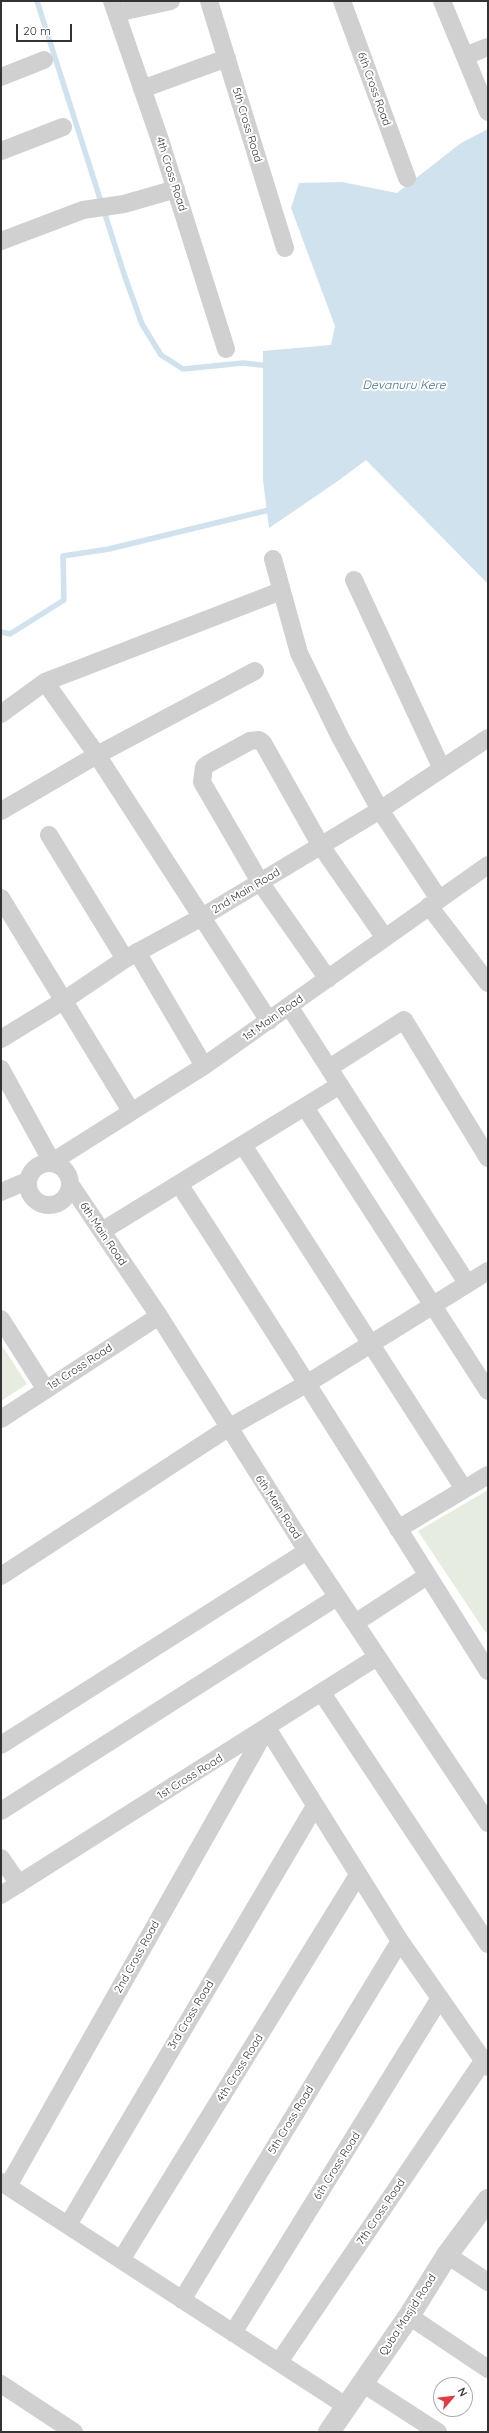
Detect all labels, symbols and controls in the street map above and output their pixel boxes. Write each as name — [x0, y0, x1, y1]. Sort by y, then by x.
scale bar — [18, 16, 74, 42]
text: 20 m — [23, 23, 51, 38]
street label: 6th Cross Road — [355, 50, 393, 128]
street label: 5th Cross Road — [229, 86, 265, 164]
street label: 4th Cross Road — [153, 135, 189, 213]
water label: Devanuru Kere — [362, 378, 446, 392]
street label: 2nd Main Road — [210, 866, 282, 916]
street label: 1st Main Road — [240, 992, 306, 1044]
street label: 6th Main Road — [77, 1200, 129, 1268]
street label: 1st Cross Road — [45, 1341, 115, 1393]
street label: 6th Main Road — [252, 1473, 304, 1541]
street label: 1st Cross Road — [155, 1752, 225, 1802]
street label: 2nd Cross Road — [112, 1919, 162, 1995]
street label: 3rd Cross Road — [165, 1978, 217, 2052]
street label: 4th Cross Road — [214, 2032, 266, 2104]
street label: 5th Cross Road — [265, 2083, 317, 2157]
street label: 6th Cross Road — [311, 2130, 363, 2202]
street label: 7th Cross Road — [354, 2176, 408, 2248]
street label: Quba Masjid Road — [377, 2272, 439, 2358]
north arrow — [433, 2377, 473, 2417]
text: N — [455, 2385, 471, 2399]

